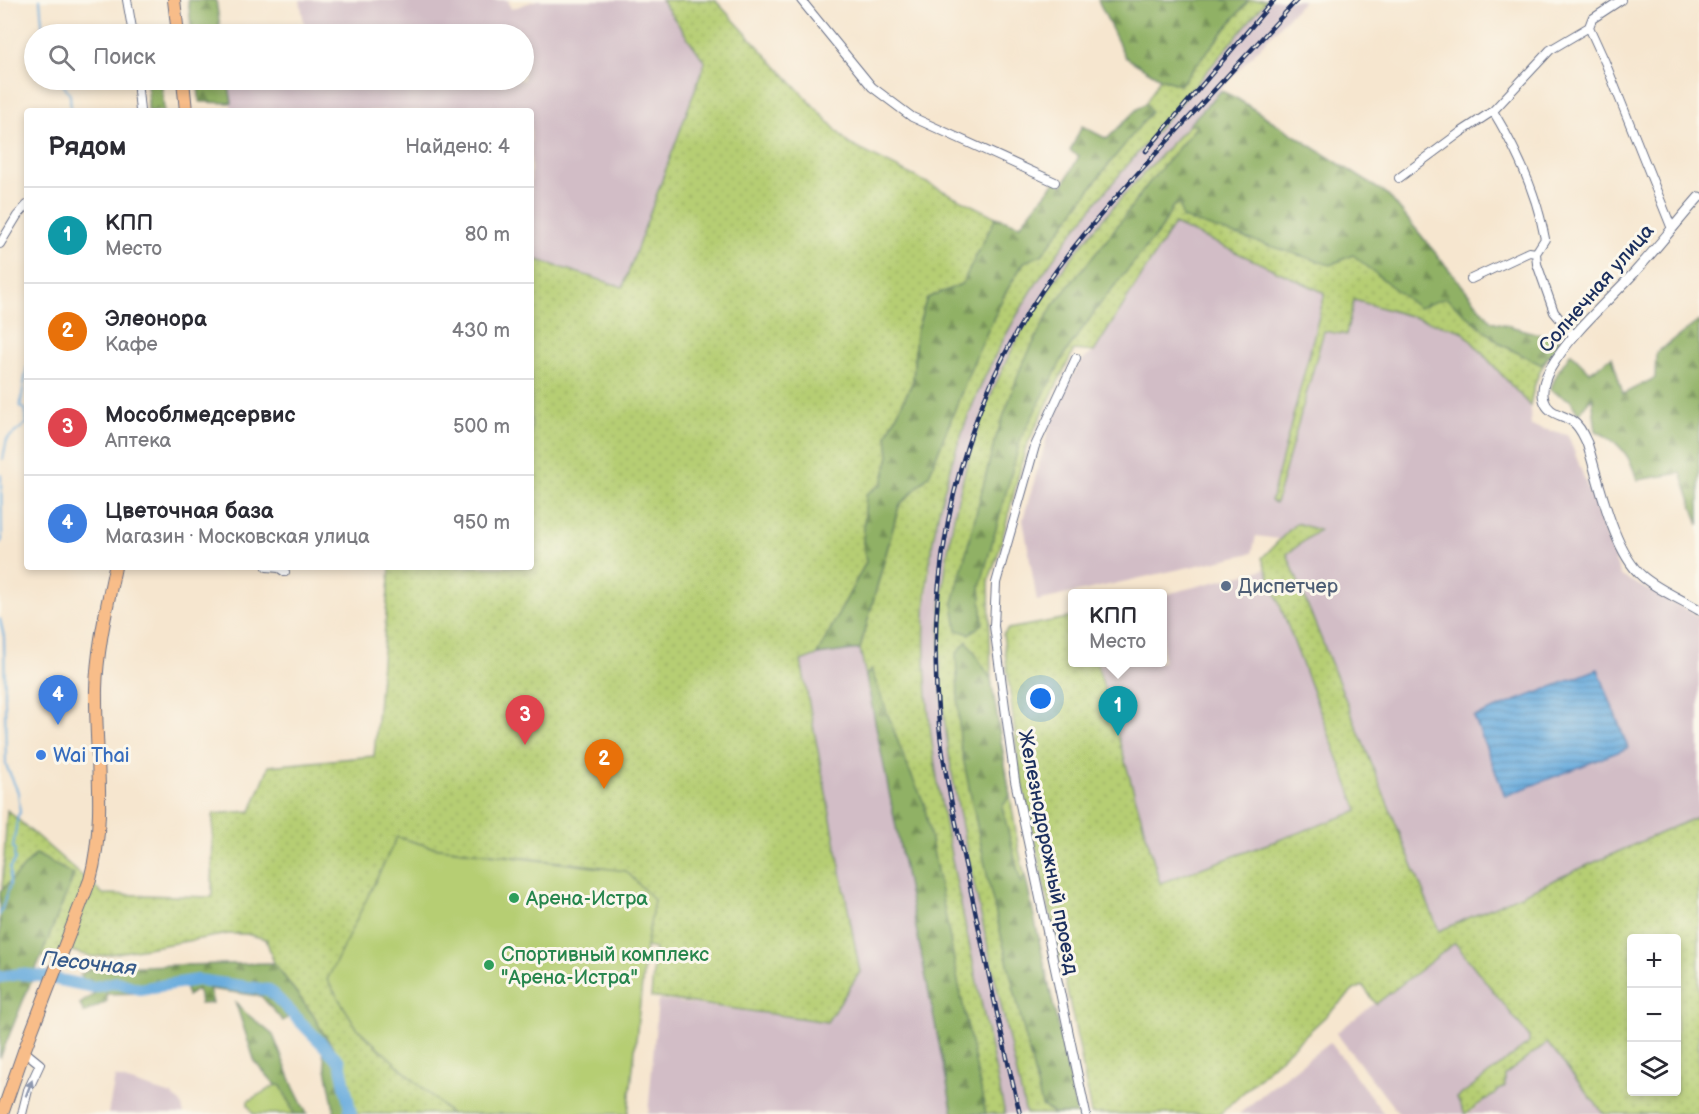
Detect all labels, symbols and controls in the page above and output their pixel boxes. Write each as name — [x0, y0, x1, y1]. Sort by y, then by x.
search box — [24, 24, 534, 90]
icon: search — [45, 41, 78, 74]
text: Поиск — [93, 44, 156, 71]
text: Рядом — [48, 132, 126, 163]
text: Найдено: 4 — [405, 135, 510, 159]
text: КПП — [105, 210, 153, 237]
street label: Солнечная улица — [1534, 219, 1659, 358]
text: 1 — [63, 223, 72, 247]
text: 80 m — [465, 223, 510, 247]
text: Место — [105, 237, 162, 261]
text: Элеонора — [105, 306, 207, 333]
text: 2 — [62, 319, 73, 343]
text: 430 m — [452, 319, 510, 343]
text: Кафе — [105, 333, 158, 357]
text: Мособлмедсервис — [105, 402, 296, 429]
text: 3 — [62, 415, 73, 439]
text: 500 m — [453, 415, 510, 439]
text: Аптека — [105, 429, 171, 453]
text: Цветочная база — [105, 498, 274, 525]
text: 4 — [62, 511, 73, 535]
text: 950 m — [453, 511, 510, 535]
text: Магазин · Московская улица — [105, 525, 370, 549]
place label: Диспетчер — [1238, 575, 1339, 599]
marker: Диспетчер — [1219, 579, 1233, 593]
popup — [1068, 589, 1167, 667]
text: КПП — [1089, 603, 1137, 630]
text: Место — [1089, 630, 1146, 654]
pin: 4 — [38, 676, 78, 725]
your location — [1026, 684, 1055, 713]
pin: 1 — [1098, 686, 1138, 736]
pin: 3 — [506, 696, 544, 745]
street label: Железнодорожный проезд — [1013, 728, 1084, 977]
pin: 2 — [584, 740, 624, 789]
place label: Wai Thai — [53, 744, 129, 768]
marker: Wai Thai — [34, 748, 48, 762]
place label: Арена-Истра — [525, 887, 648, 911]
marker: Арена-Истра — [507, 891, 521, 905]
map controls — [1627, 934, 1681, 1096]
button: + — [1627, 934, 1681, 988]
place label: Спортивный комплекс "Арена-Истра" — [501, 943, 709, 990]
water label: Песочная — [40, 946, 138, 981]
marker: Спортивный комплекс "Арена-Истра" — [482, 958, 496, 972]
button: − — [1627, 988, 1681, 1042]
button: layers — [1627, 1042, 1681, 1096]
one-way arrow — [25, 1079, 35, 1097]

